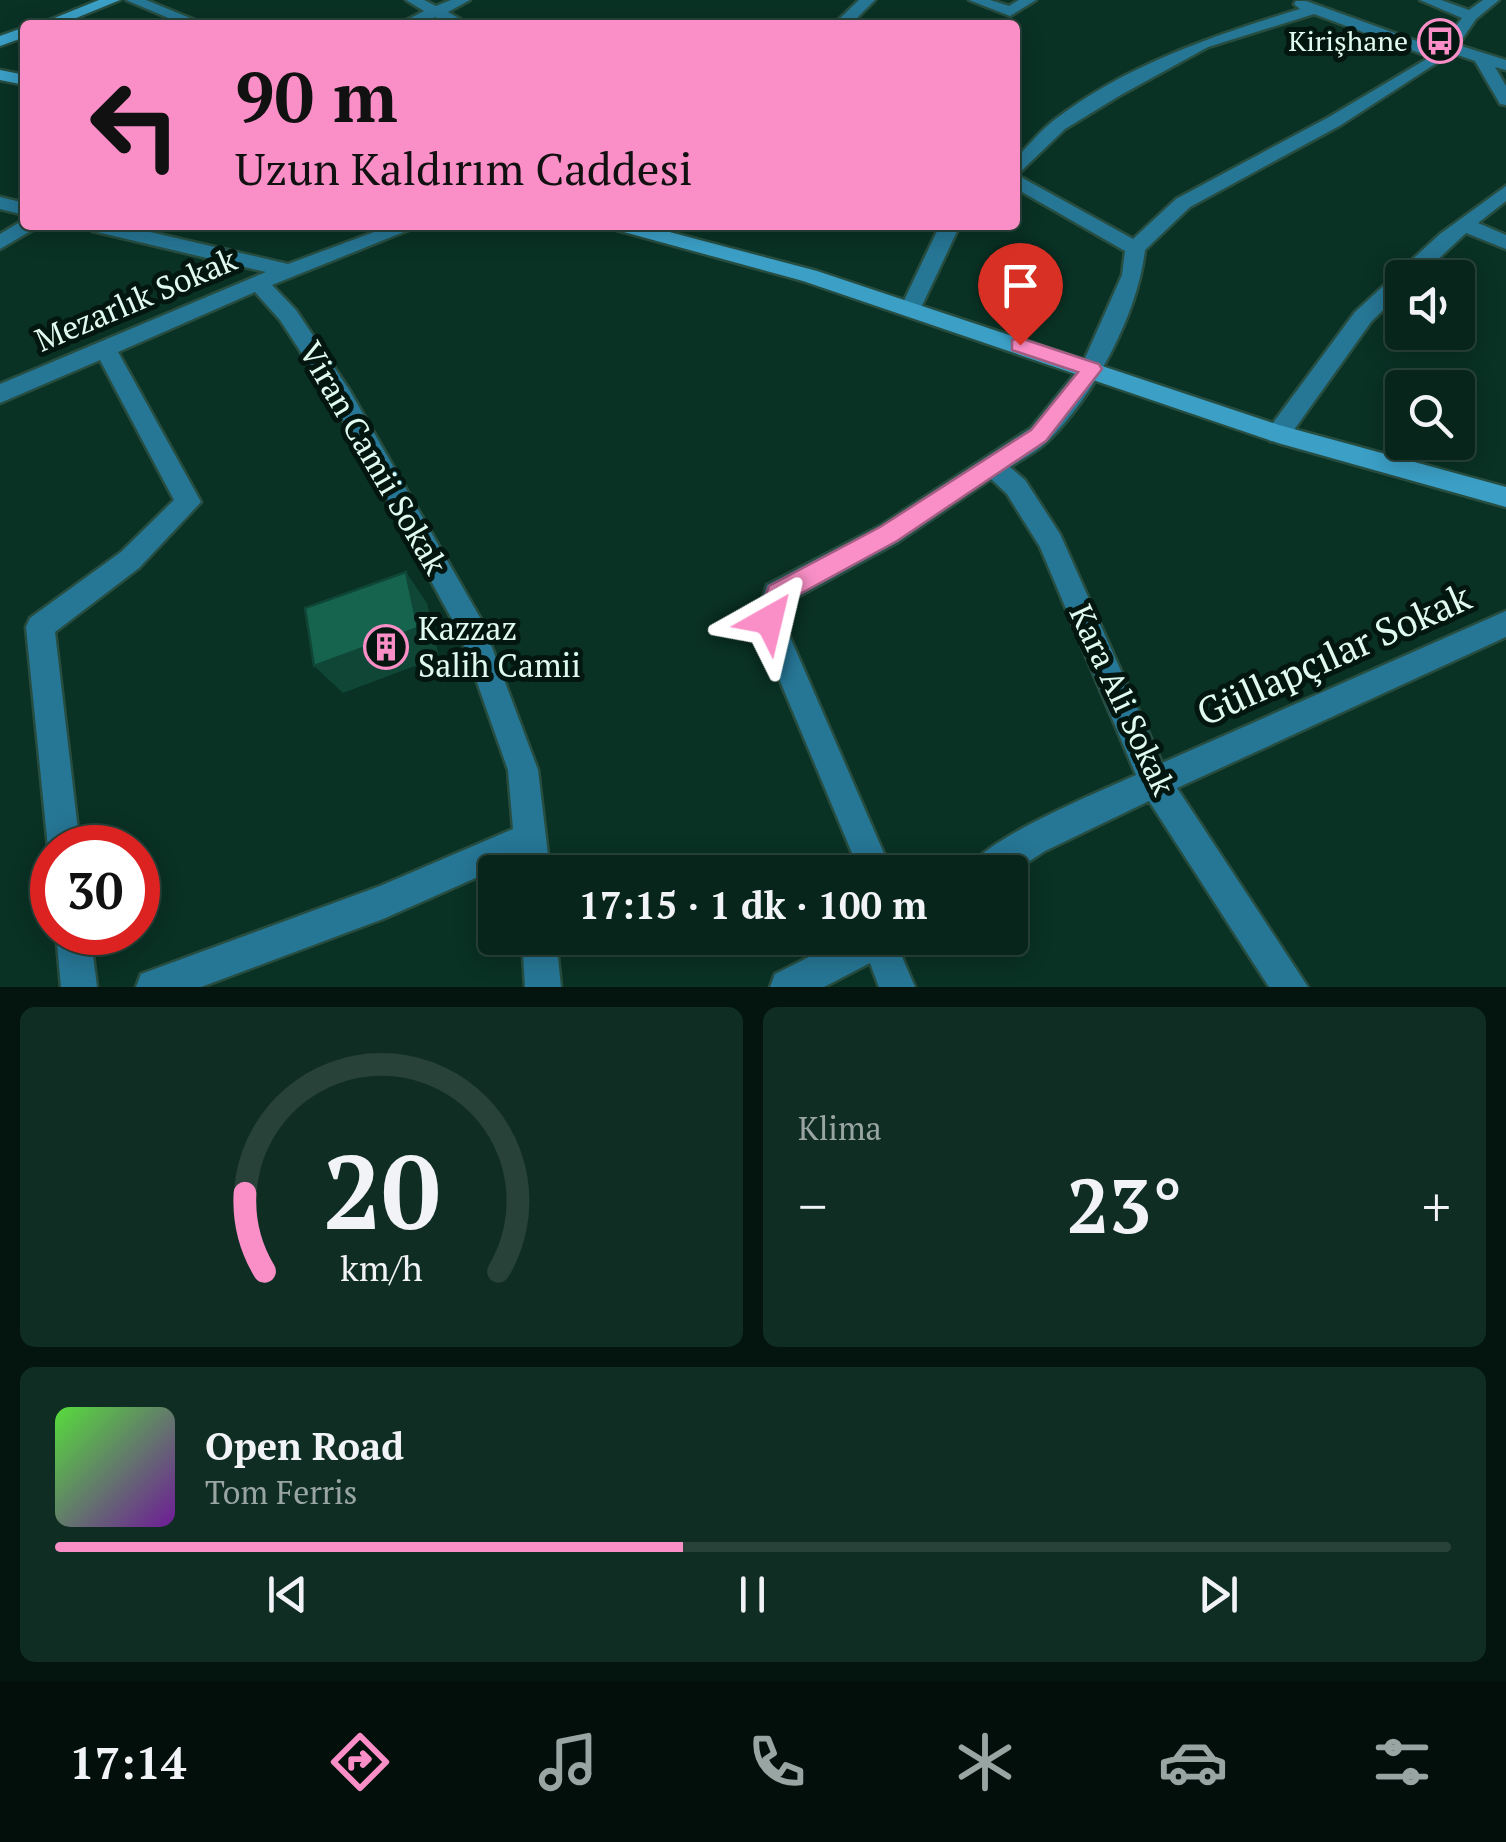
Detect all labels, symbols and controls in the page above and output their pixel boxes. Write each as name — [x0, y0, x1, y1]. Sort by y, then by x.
bus stop icon: Kirişhane — [1417, 18, 1463, 64]
place label: Kirişhane — [1288, 22, 1408, 59]
text: 90 m — [235, 49, 398, 142]
icon: left — [70, 60, 200, 190]
text: Uzun Kaldırım Caddesi — [235, 138, 692, 198]
street label: Mezarlık Sokak — [28, 238, 243, 360]
pin — [978, 243, 1063, 346]
icon: arrive — [993, 258, 1048, 313]
map controls — [1385, 260, 1475, 460]
button: sound — [1385, 260, 1475, 350]
street label: Viran Camii Sokak — [290, 333, 458, 582]
button: search — [1385, 370, 1475, 460]
position arrow — [717, 568, 821, 672]
street label: Güllapçılar Sokak — [1189, 571, 1479, 737]
street label: Kara Ali Sokak — [1060, 598, 1186, 802]
place label: Kazzaz Salih Camii — [418, 607, 581, 686]
building icon: Kazzaz Salih Camii — [363, 624, 409, 670]
speed limit sign: 30 — [30, 825, 160, 955]
text: 17:15 · 1 dk · 100 m — [579, 880, 927, 930]
text: Klima — [798, 1107, 882, 1149]
text: 20 — [323, 1121, 440, 1259]
text: 23° — [1067, 1155, 1182, 1254]
text: − — [798, 1169, 827, 1242]
text: + — [1422, 1169, 1451, 1242]
text: km/h — [340, 1244, 423, 1291]
text: Open Road — [205, 1421, 404, 1471]
text: Tom Ferris — [205, 1471, 357, 1513]
icon: previous — [260, 1567, 315, 1622]
icon: pause — [725, 1567, 780, 1622]
icon: next — [1191, 1567, 1246, 1622]
icon: directions — [325, 1727, 395, 1797]
icon: music — [533, 1727, 603, 1797]
icon: phone — [742, 1727, 812, 1797]
icon: climate — [950, 1727, 1020, 1797]
icon: car — [1158, 1727, 1228, 1797]
icon: filters — [1367, 1727, 1437, 1797]
text: 17:14 — [69, 1732, 186, 1792]

